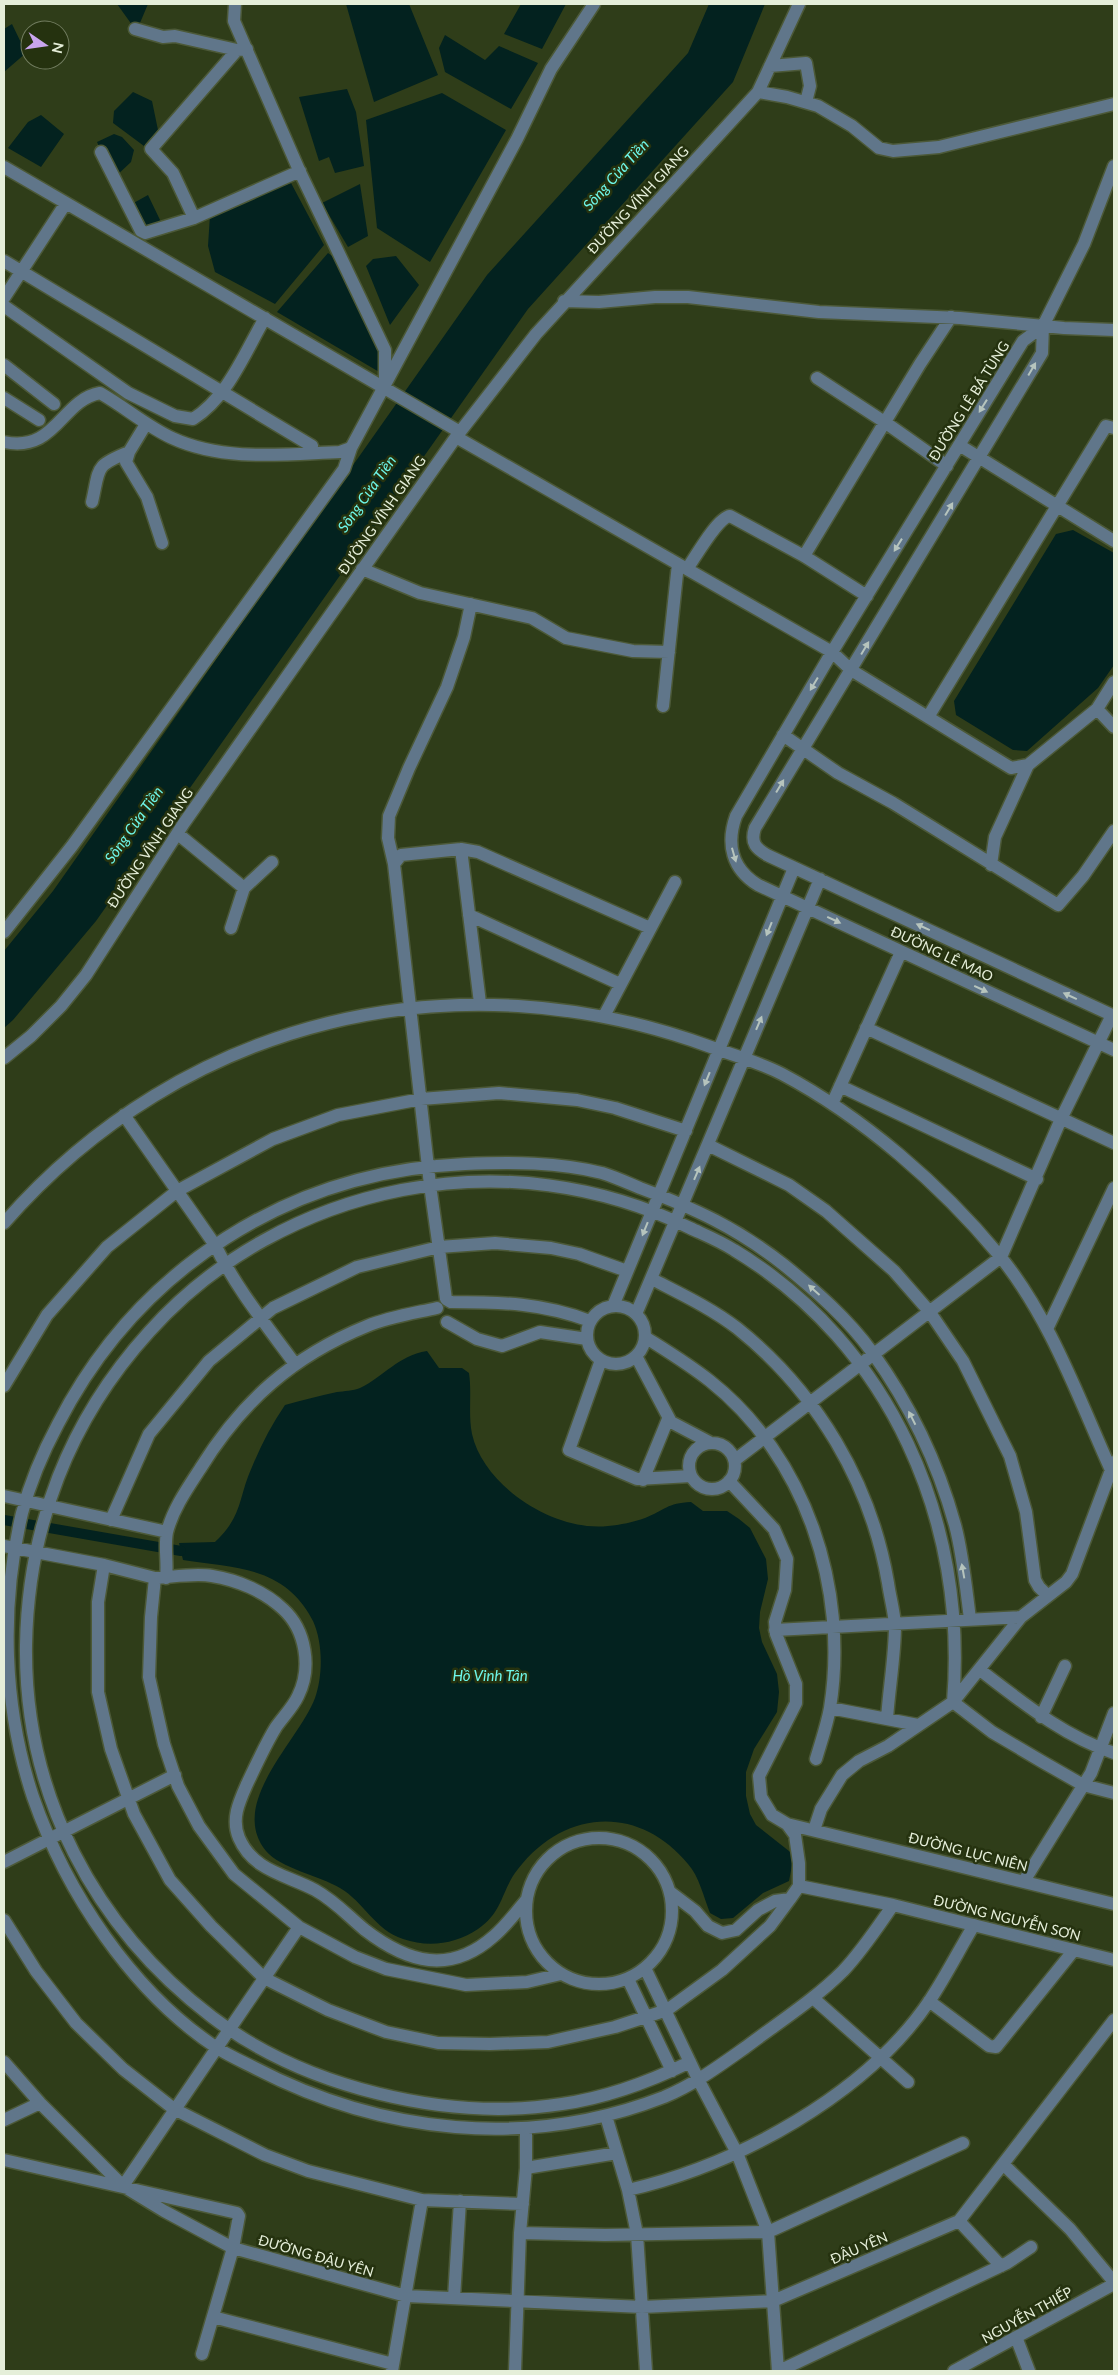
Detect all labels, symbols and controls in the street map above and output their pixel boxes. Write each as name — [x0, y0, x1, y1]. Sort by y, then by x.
north arrow — [20, 20, 70, 70]
text: N — [49, 41, 68, 55]
water label: Sông Cửa Tiền — [579, 135, 652, 214]
street label: ĐƯỜNG VĨNH GIANG — [583, 142, 692, 257]
street label: ĐƯỜNG LÊ BÁ TÙNG — [925, 338, 1012, 464]
one-way arrow — [1028, 363, 1037, 376]
one-way arrow — [979, 400, 988, 413]
water label: Sông Cửa Tiền — [333, 452, 399, 535]
street label: ĐƯỜNG VĨNH GIANG — [334, 452, 429, 577]
one-way arrow — [944, 502, 954, 515]
one-way arrow — [894, 539, 903, 552]
one-way arrow — [860, 641, 869, 654]
one-way arrow — [809, 677, 818, 690]
one-way arrow — [775, 780, 785, 793]
water label: Sông Cửa Tiền — [100, 783, 166, 866]
street label: ĐƯỜNG VĨNH GIANG — [103, 784, 196, 911]
one-way arrow — [730, 847, 738, 862]
one-way arrow — [827, 917, 841, 925]
one-way arrow — [765, 922, 773, 937]
street label: ĐƯỜNG LÊ MAO — [888, 922, 996, 985]
one-way arrow — [916, 923, 930, 931]
one-way arrow — [974, 985, 988, 993]
one-way arrow — [1063, 991, 1077, 999]
one-way arrow — [756, 1016, 764, 1030]
one-way arrow — [703, 1072, 711, 1087]
one-way arrow — [693, 1166, 701, 1180]
one-way arrow — [640, 1222, 648, 1236]
one-way arrow — [807, 1284, 820, 1295]
one-way arrow — [908, 1411, 916, 1425]
one-way arrow — [958, 1563, 966, 1579]
water label: Hồ Vinh Tân — [452, 1666, 528, 1684]
street label: ĐƯỜNG LỤC NIÊN — [907, 1828, 1029, 1875]
street label: ĐƯỜNG NGUYỄN SƠN — [932, 1891, 1083, 1944]
street label: ĐẬU YÊN — [828, 2228, 890, 2267]
street label: ĐƯỜNG ĐẬU YÊN — [256, 2231, 376, 2280]
street label: NGUYỄN THIẾP — [978, 2283, 1075, 2347]

